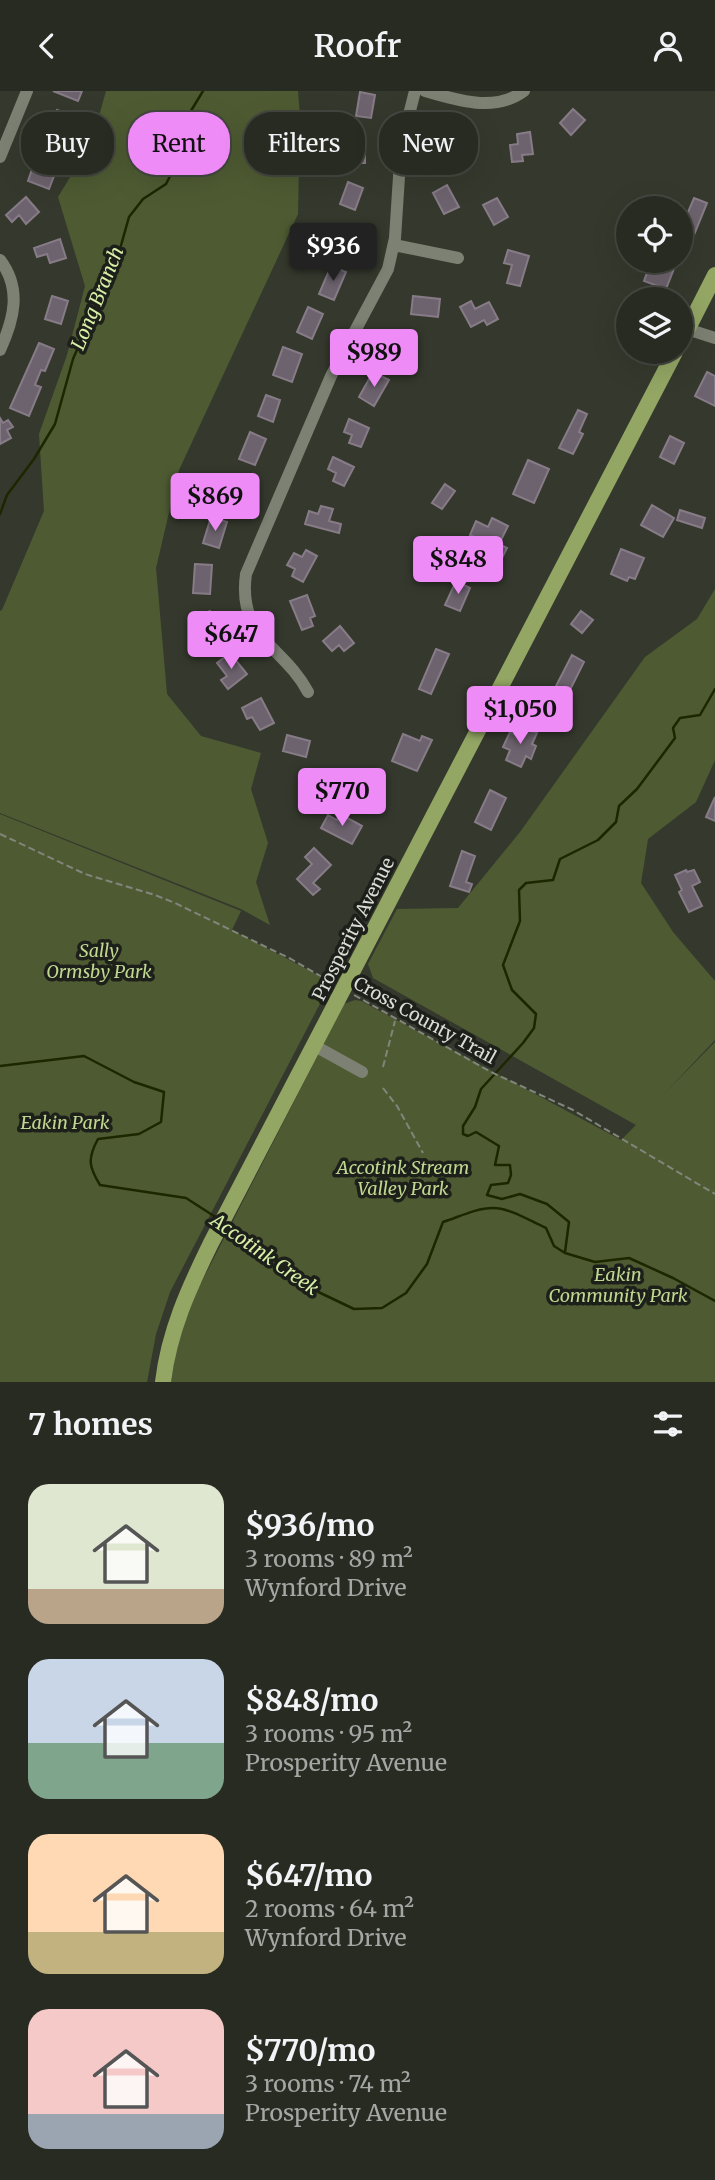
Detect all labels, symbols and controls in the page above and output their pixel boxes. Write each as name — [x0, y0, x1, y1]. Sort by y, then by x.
text: Roofr — [314, 26, 401, 66]
icon: back — [28, 27, 66, 65]
icon: person — [649, 27, 687, 65]
chip: Buy — [21, 112, 114, 175]
chip: Rent — [128, 112, 230, 175]
chip: Filters — [244, 112, 365, 175]
chip: New — [379, 112, 478, 175]
map controls — [616, 196, 693, 364]
button: locate — [616, 196, 693, 273]
pin: $936 — [292, 223, 374, 283]
text: $936 — [306, 231, 360, 260]
water label: Long Branch — [65, 243, 129, 353]
button: layers — [616, 287, 693, 364]
pin: $989 — [333, 329, 415, 389]
text: $989 — [346, 337, 402, 366]
pin: $869 — [174, 473, 256, 533]
text: $869 — [187, 481, 243, 510]
pin: $848 — [417, 537, 499, 596]
text: $848 — [429, 544, 487, 573]
pin: $647 — [190, 611, 272, 671]
text: $647 — [203, 619, 259, 648]
pin: $1,050 — [463, 687, 577, 746]
text: $1,050 — [483, 694, 557, 723]
pin: $770 — [301, 769, 383, 828]
text: $770 — [314, 776, 370, 805]
street label: Prosperity Avenue — [307, 853, 399, 1005]
park label: Sally Ormsby Park — [46, 939, 152, 983]
street label: Cross County Trail — [350, 971, 501, 1069]
park label: Eakin Park — [20, 1111, 110, 1134]
park label: Accotink Stream Valley Park — [335, 1156, 469, 1200]
water label: Accotink Creek — [205, 1207, 324, 1300]
park label: Eakin Community Park — [548, 1263, 688, 1307]
text: 7 homes — [28, 1405, 153, 1443]
icon: filters — [649, 1405, 687, 1443]
text: $936/mo — [245, 1506, 374, 1544]
icon: home — [84, 1512, 168, 1596]
text: 3 rooms · 89 m² — [245, 1544, 413, 1573]
text: Wynford Drive — [245, 1573, 407, 1602]
text: $848/mo — [245, 1681, 378, 1719]
icon: home — [84, 1687, 168, 1771]
text: 3 rooms · 95 m² — [245, 1719, 412, 1748]
text: Prosperity Avenue — [245, 1748, 447, 1777]
text: $647/mo — [245, 1856, 372, 1894]
icon: home — [84, 1862, 168, 1946]
text: 2 rooms · 64 m² — [245, 1894, 414, 1923]
text: Wynford Drive — [245, 1923, 407, 1952]
text: $770/mo — [245, 2031, 375, 2069]
icon: home — [84, 2037, 168, 2121]
text: 3 rooms · 74 m² — [245, 2069, 411, 2098]
text: Prosperity Avenue — [245, 2098, 447, 2127]

